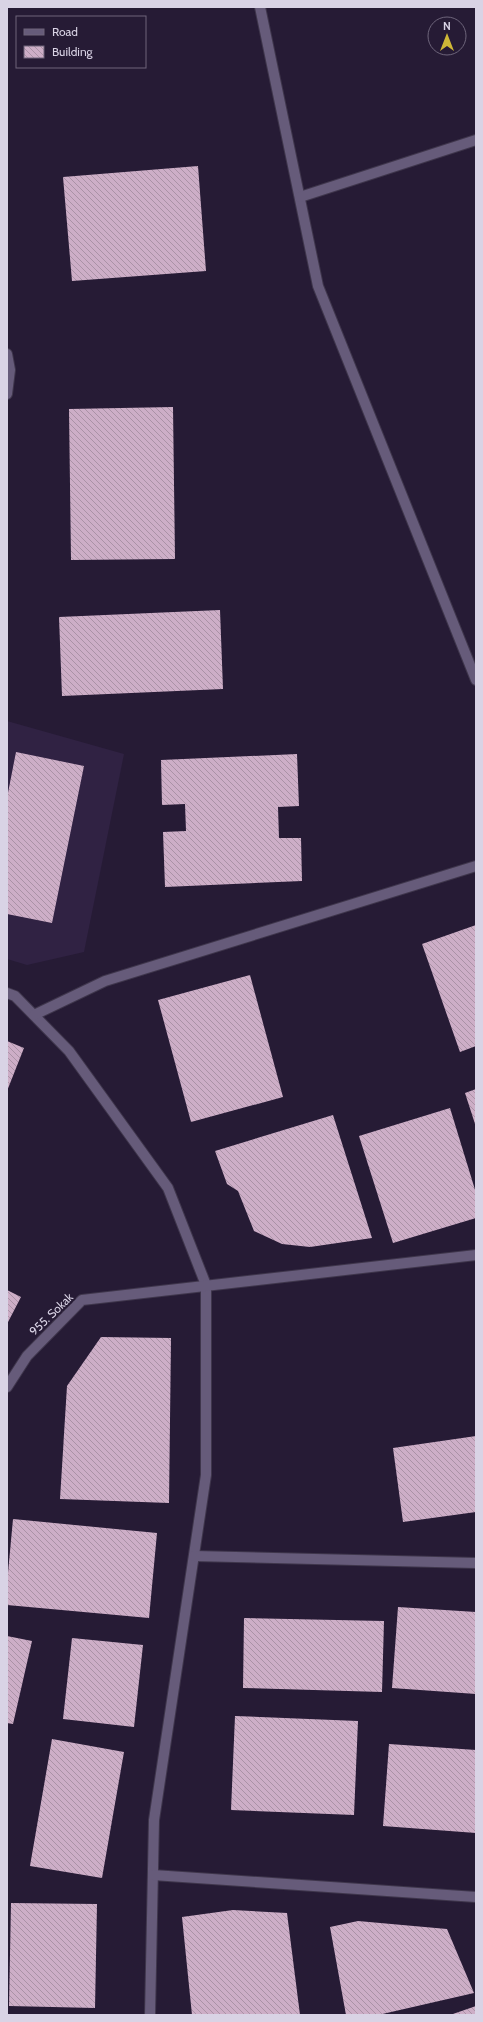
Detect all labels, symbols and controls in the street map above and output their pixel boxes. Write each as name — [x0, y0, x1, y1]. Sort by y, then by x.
legend — [16, 16, 146, 68]
north arrow — [427, 16, 467, 56]
text: N — [443, 19, 451, 33]
text: Road — [52, 24, 78, 39]
text: Building — [52, 44, 94, 59]
street label: 955. Sokak — [26, 1289, 76, 1339]

